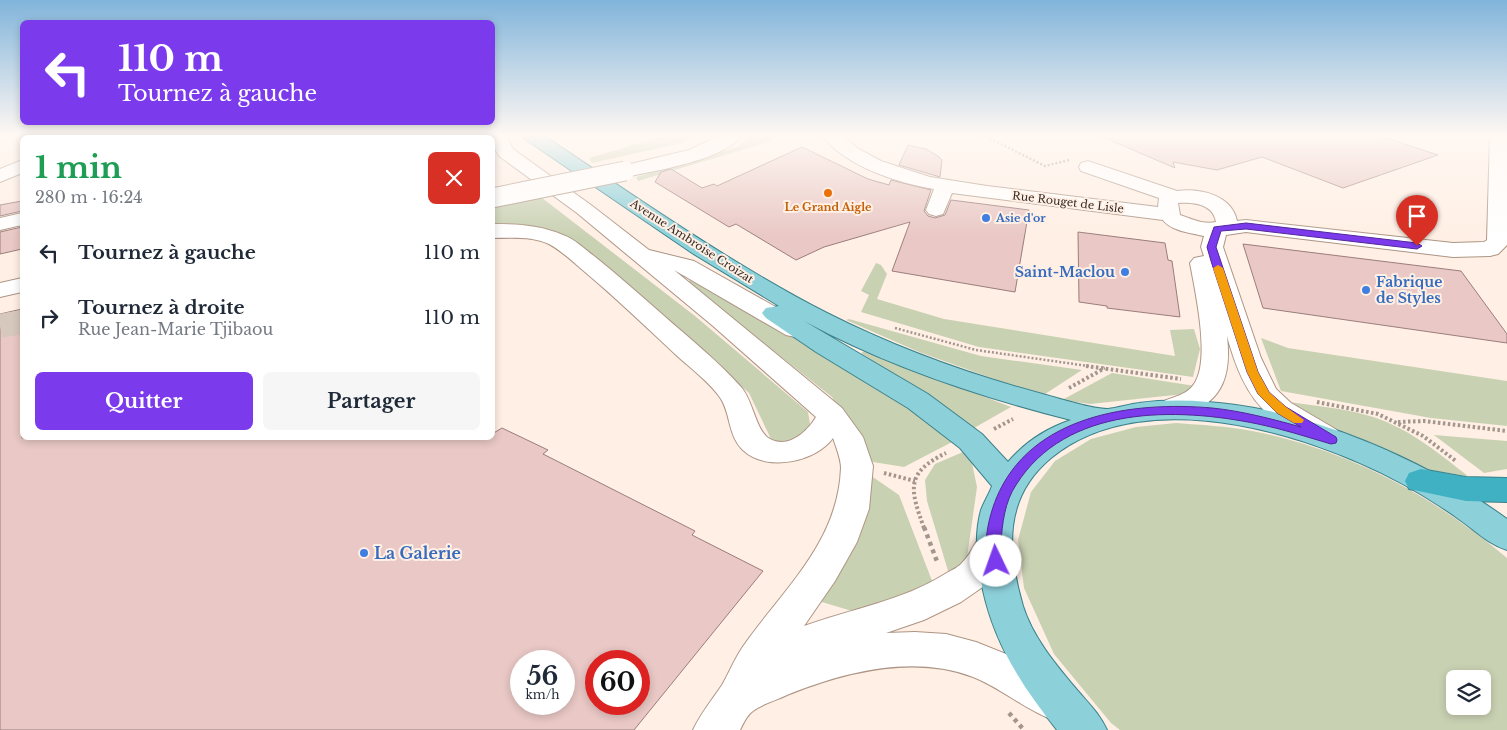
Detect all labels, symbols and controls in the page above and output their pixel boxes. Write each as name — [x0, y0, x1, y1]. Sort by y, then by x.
text: 110 m — [118, 37, 223, 80]
icon: left — [35, 40, 100, 105]
text: Tournez à gauche — [118, 80, 317, 107]
text: 1 min — [35, 149, 122, 186]
button: close — [428, 152, 480, 204]
text: 280 m · 16:24 — [35, 187, 143, 207]
marker: Le Grand Aigle — [822, 187, 834, 199]
street label: Rue Rouget de Lisle — [1011, 188, 1125, 216]
street label: Avenue Ambroise Croizat — [627, 195, 757, 287]
pin — [1396, 195, 1438, 246]
place label: Le Grand Aigle — [784, 200, 872, 214]
icon: arrive — [1403, 202, 1431, 230]
place label: Asie d'or — [995, 211, 1046, 225]
marker: Asie d'or — [980, 212, 992, 224]
icon: left — [35, 239, 63, 267]
text: Tournez à gauche — [78, 241, 256, 264]
text: 110 m — [424, 241, 480, 264]
place label: Saint-Maclou — [1015, 263, 1115, 281]
marker: Saint-Maclou — [1119, 266, 1131, 278]
place label: Fabrique de Styles — [1376, 273, 1442, 307]
marker: Fabrique de Styles — [1360, 284, 1372, 296]
text: Tournez à droite — [78, 296, 245, 319]
icon: right — [35, 304, 63, 332]
text: 110 m — [424, 306, 480, 329]
text: Rue Jean-Marie Tjibaou — [78, 319, 273, 339]
button: Quitter — [35, 372, 253, 430]
button: Partager — [263, 372, 480, 430]
position arrow — [969, 534, 1021, 586]
place label: La Galerie — [374, 543, 461, 563]
marker: La Galerie — [358, 547, 370, 559]
speed limit sign: 60 — [585, 650, 650, 715]
text: 56 — [527, 661, 558, 692]
map controls — [1446, 670, 1491, 715]
button: layers — [1446, 670, 1491, 715]
text: km/h — [525, 687, 560, 702]

